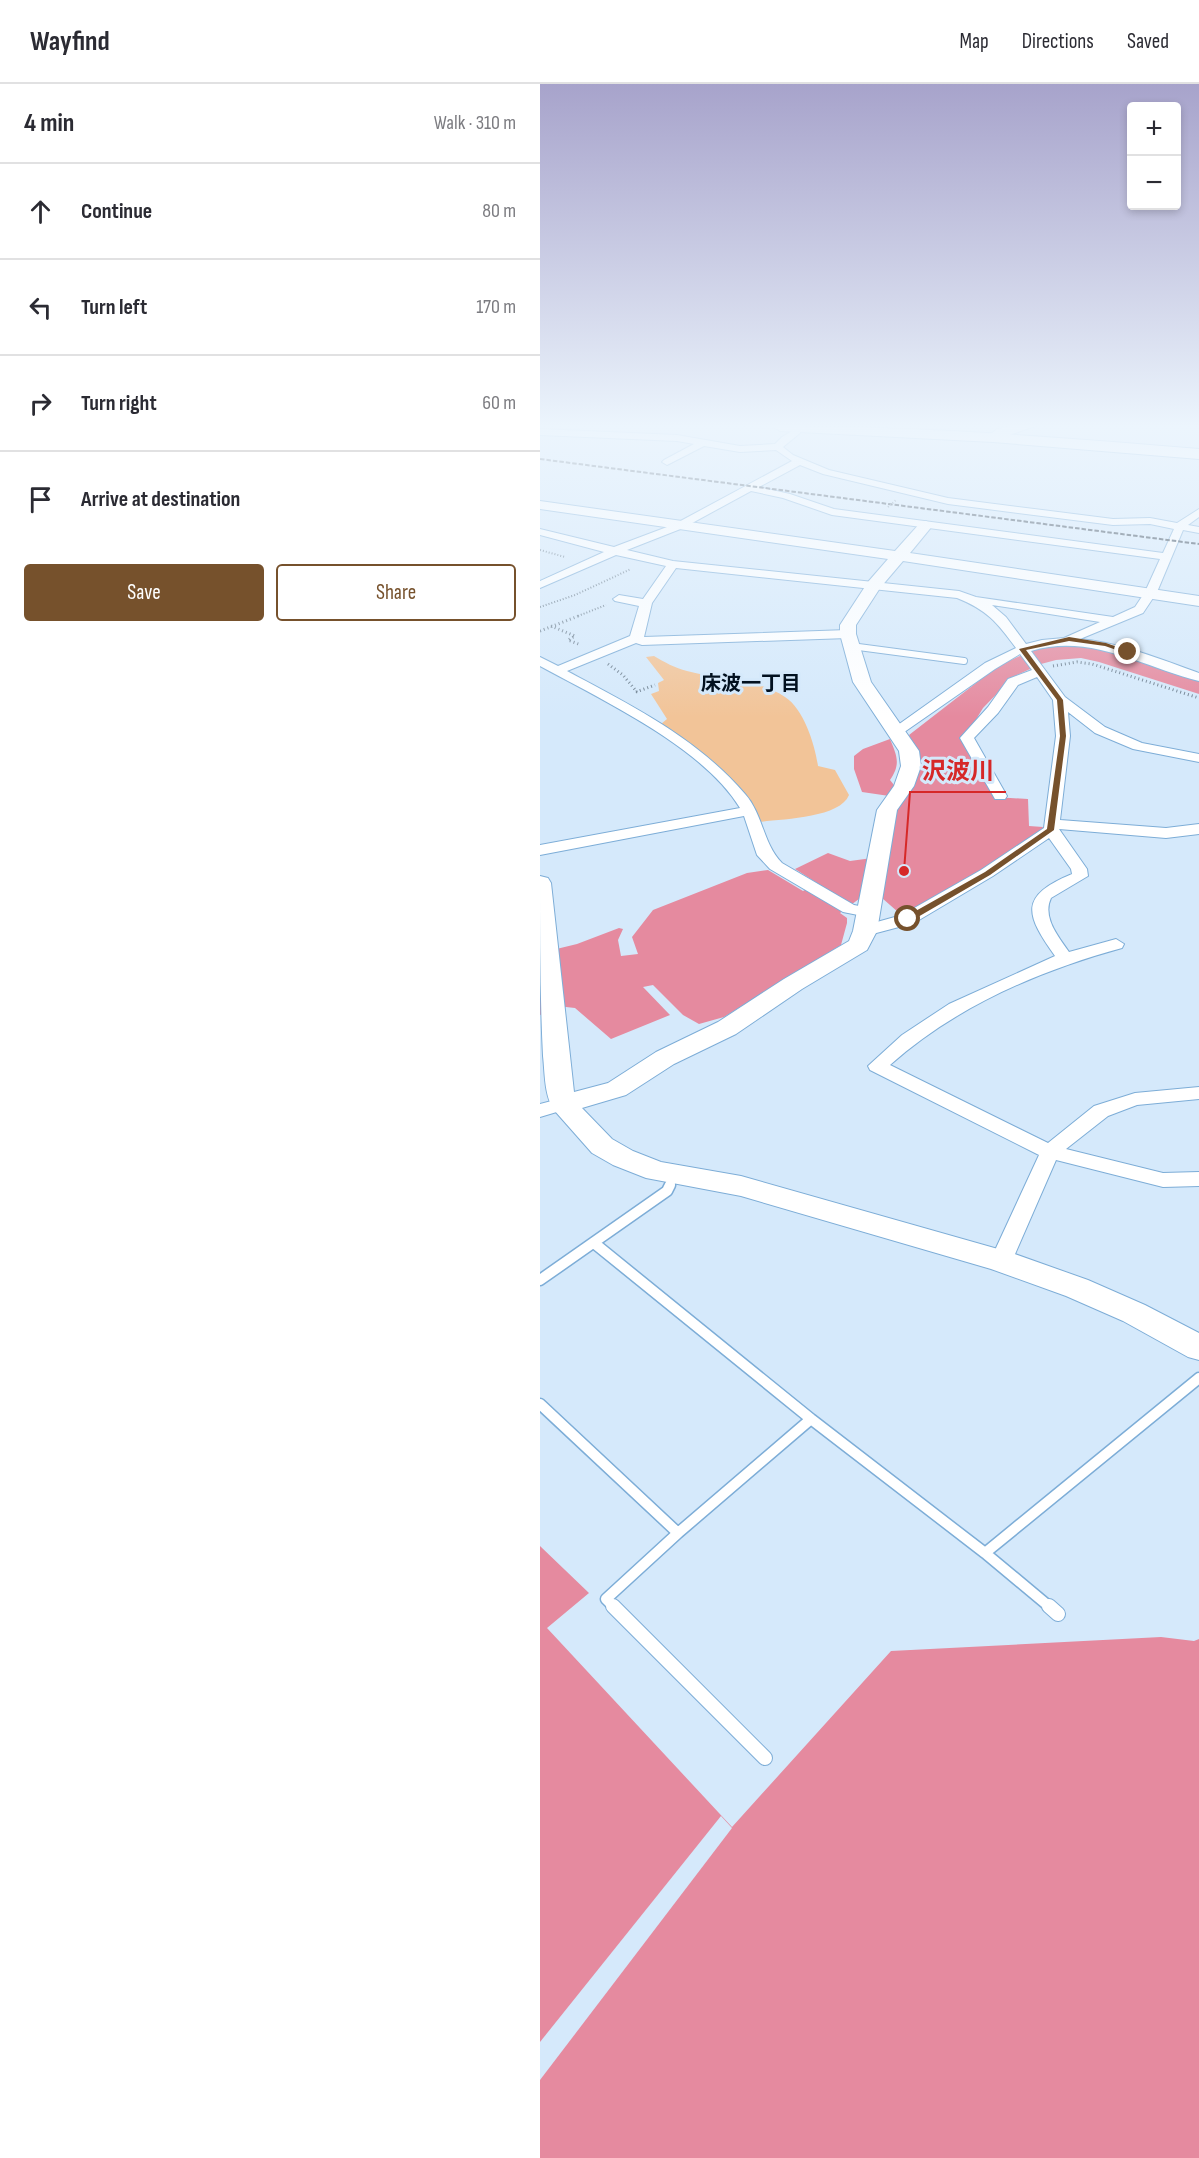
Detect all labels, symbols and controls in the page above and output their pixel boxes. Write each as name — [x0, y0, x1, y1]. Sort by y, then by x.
text: Wayfind — [30, 25, 110, 58]
text: Map — [959, 29, 989, 54]
text: Directions — [1022, 29, 1094, 54]
text: Saved — [1127, 29, 1169, 54]
map controls — [1127, 102, 1181, 210]
button: + — [1127, 102, 1181, 156]
text: 4 min — [24, 108, 74, 139]
text: Walk · 310 m — [434, 111, 516, 135]
button: − — [1127, 156, 1181, 210]
icon: ahead — [24, 195, 57, 228]
text: Continue — [81, 198, 152, 225]
text: 80 m — [482, 199, 516, 223]
icon: left — [24, 291, 57, 324]
text: Turn left — [81, 294, 147, 321]
text: 170 m — [476, 295, 516, 319]
icon: right — [24, 387, 57, 420]
text: Turn right — [81, 390, 157, 417]
text: 60 m — [482, 391, 516, 415]
icon: arrive — [24, 483, 57, 516]
text: Arrive at destination — [81, 486, 240, 513]
button: Save — [24, 564, 264, 621]
button: Share — [276, 564, 516, 621]
route end — [1114, 638, 1140, 664]
district label: 床波一丁目 — [701, 672, 801, 696]
callout: 沢波川 — [910, 750, 1006, 792]
text: 沢波川 — [922, 757, 994, 786]
route start — [894, 905, 920, 931]

